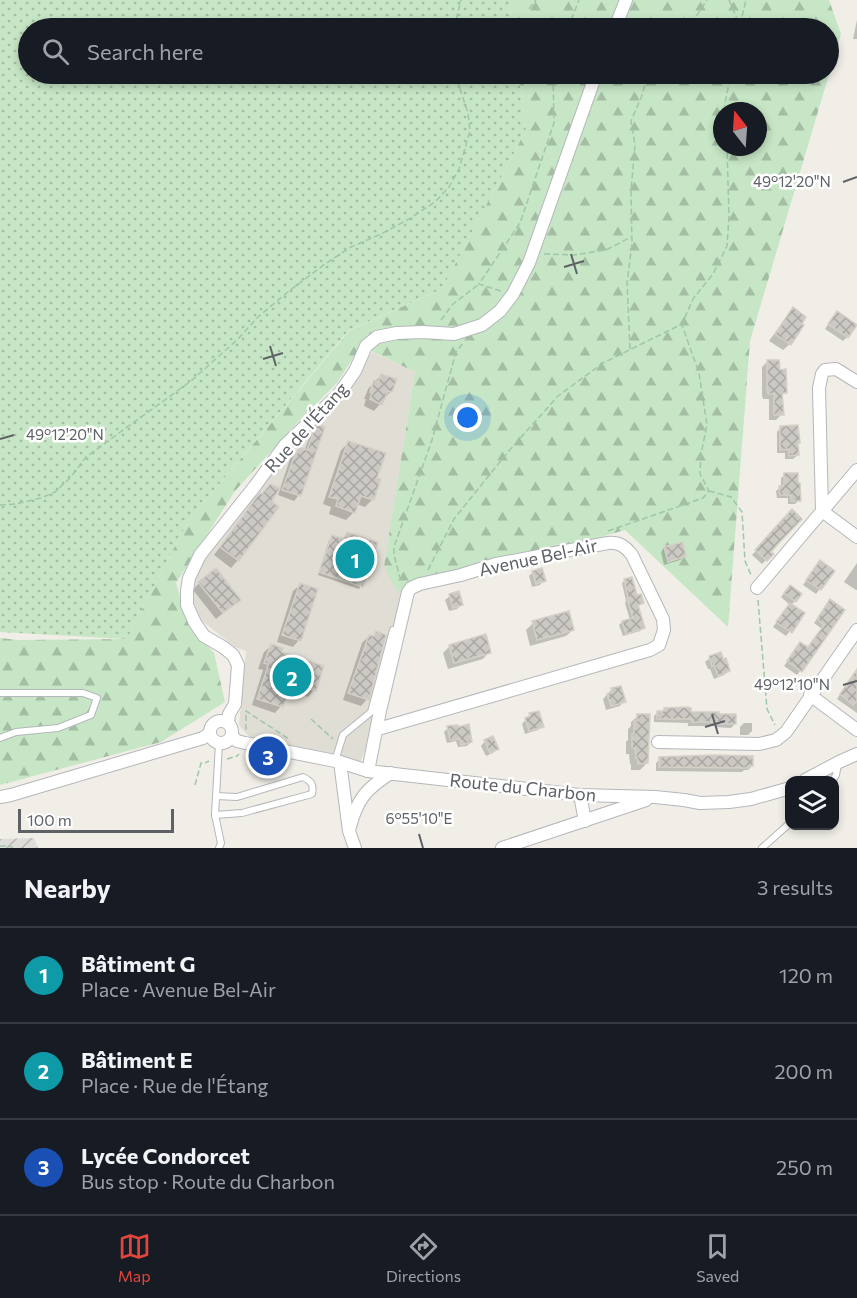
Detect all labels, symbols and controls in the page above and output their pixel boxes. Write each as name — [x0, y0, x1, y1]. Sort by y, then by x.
search box — [18, 18, 839, 84]
icon: search — [39, 35, 72, 68]
text: Search here — [87, 38, 203, 65]
north arrow — [713, 102, 767, 156]
text: 49°12'20"N — [753, 172, 831, 190]
street label: Rue de l'Étang — [260, 377, 352, 477]
your location — [453, 403, 482, 432]
text: 49°12'20"N — [26, 425, 104, 443]
street label: Avenue Bel-Air — [477, 534, 599, 580]
pin: 1 — [336, 536, 374, 582]
pin: 2 — [272, 654, 312, 700]
text: 49°12'10"N — [754, 675, 830, 693]
pin: 3 — [248, 734, 288, 778]
street label: Route du Charbon — [449, 768, 597, 806]
map controls — [785, 776, 839, 830]
button: layers — [785, 776, 839, 830]
scale bar — [18, 806, 174, 834]
text: 6°55'10"E — [385, 809, 453, 827]
text: 100 m — [27, 810, 72, 829]
text: Nearby — [24, 872, 111, 903]
text: 3 results — [757, 875, 833, 899]
text: Bâtiment G — [81, 950, 196, 977]
text: 1 — [39, 963, 48, 987]
text: 120 m — [779, 963, 833, 987]
text: Place · Avenue Bel-Air — [81, 977, 276, 1001]
text: Bâtiment E — [81, 1046, 193, 1073]
text: 2 — [38, 1059, 49, 1083]
text: 200 m — [775, 1059, 833, 1083]
text: Place · Rue de l'Étang — [81, 1073, 268, 1097]
text: Lycée Condorcet — [81, 1142, 250, 1169]
text: 3 — [38, 1155, 49, 1179]
text: 250 m — [776, 1155, 833, 1179]
text: Bus stop · Route du Charbon — [81, 1169, 335, 1193]
tab: Map — [118, 1230, 151, 1285]
tab: Directions — [386, 1230, 461, 1285]
tab: Saved — [696, 1230, 739, 1285]

